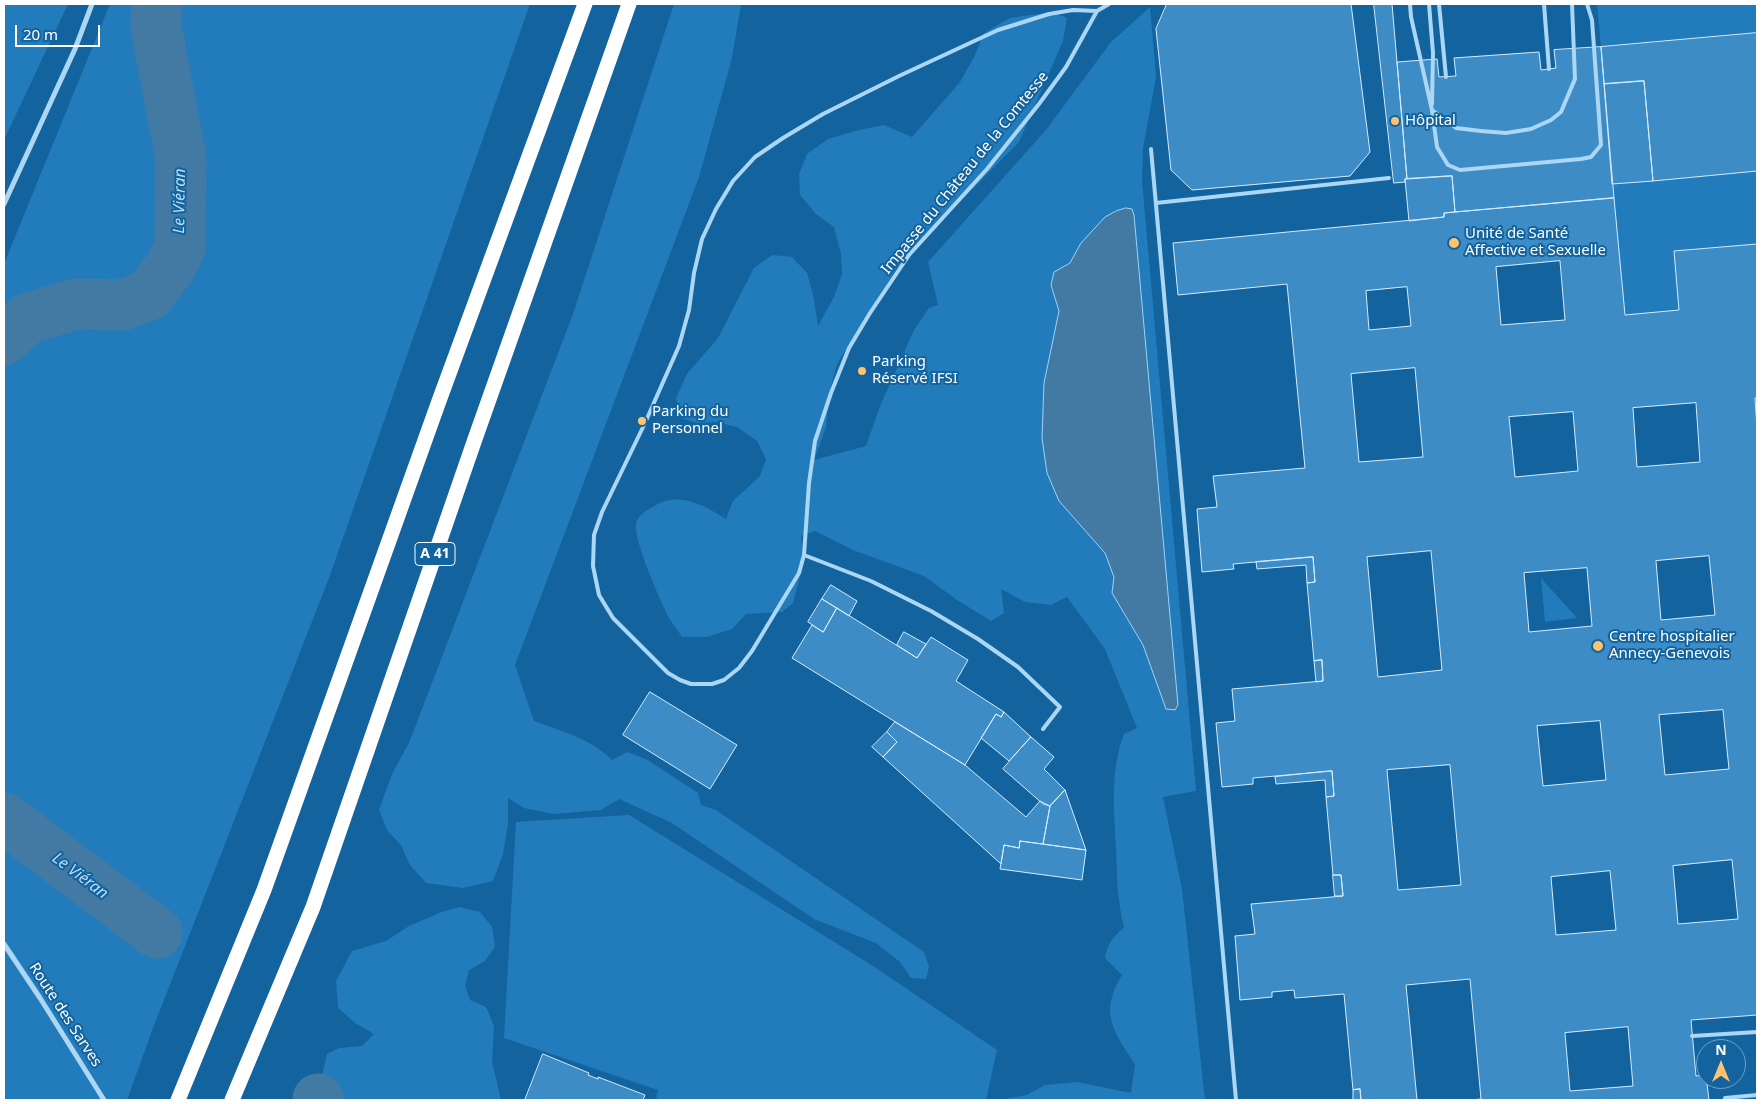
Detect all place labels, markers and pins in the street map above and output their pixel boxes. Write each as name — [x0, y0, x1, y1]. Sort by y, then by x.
place label: Hôpital — [1405, 112, 1456, 130]
marker: Hôpital — [1389, 115, 1401, 127]
place label: Unité de Santé Affective et Sexuelle — [1465, 225, 1606, 260]
marker: Unité de Santé Affective et Sexuelle — [1447, 236, 1461, 250]
place label: Parking Réservé IFSI — [872, 353, 958, 388]
marker: Parking Réservé IFSI — [856, 365, 868, 377]
place label: Parking du Personnel — [652, 403, 728, 438]
marker: Parking du Personnel — [636, 415, 648, 427]
place label: Centre hospitalier Annecy-Genevois — [1609, 628, 1735, 663]
marker: Centre hospitalier Annecy-Genevois — [1591, 639, 1605, 653]

